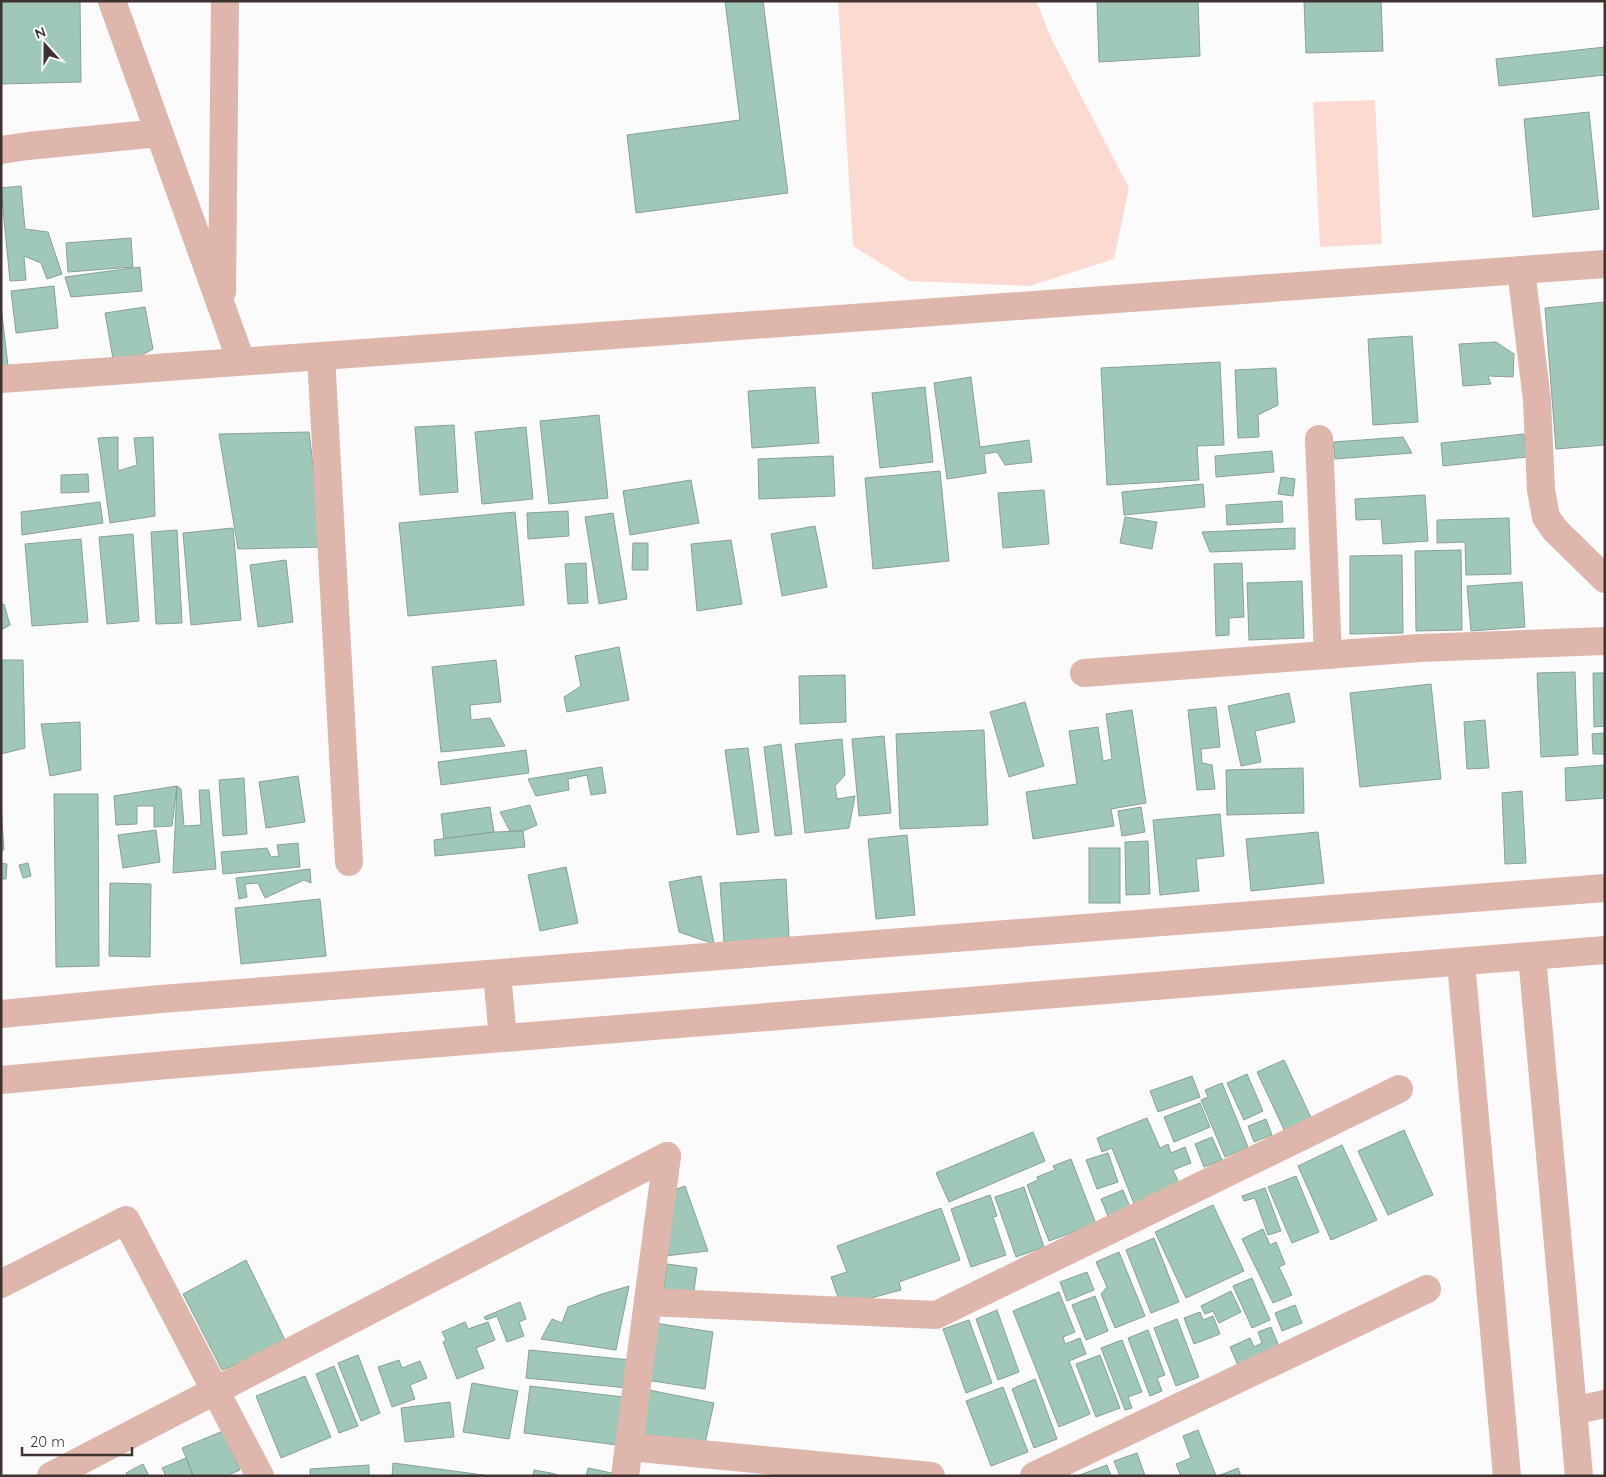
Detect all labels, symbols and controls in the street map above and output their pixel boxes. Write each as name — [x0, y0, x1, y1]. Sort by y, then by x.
north arrow — [20, 20, 70, 70]
text: N — [32, 23, 48, 43]
scale bar — [22, 1424, 132, 1456]
text: 20 m — [30, 1432, 65, 1451]

